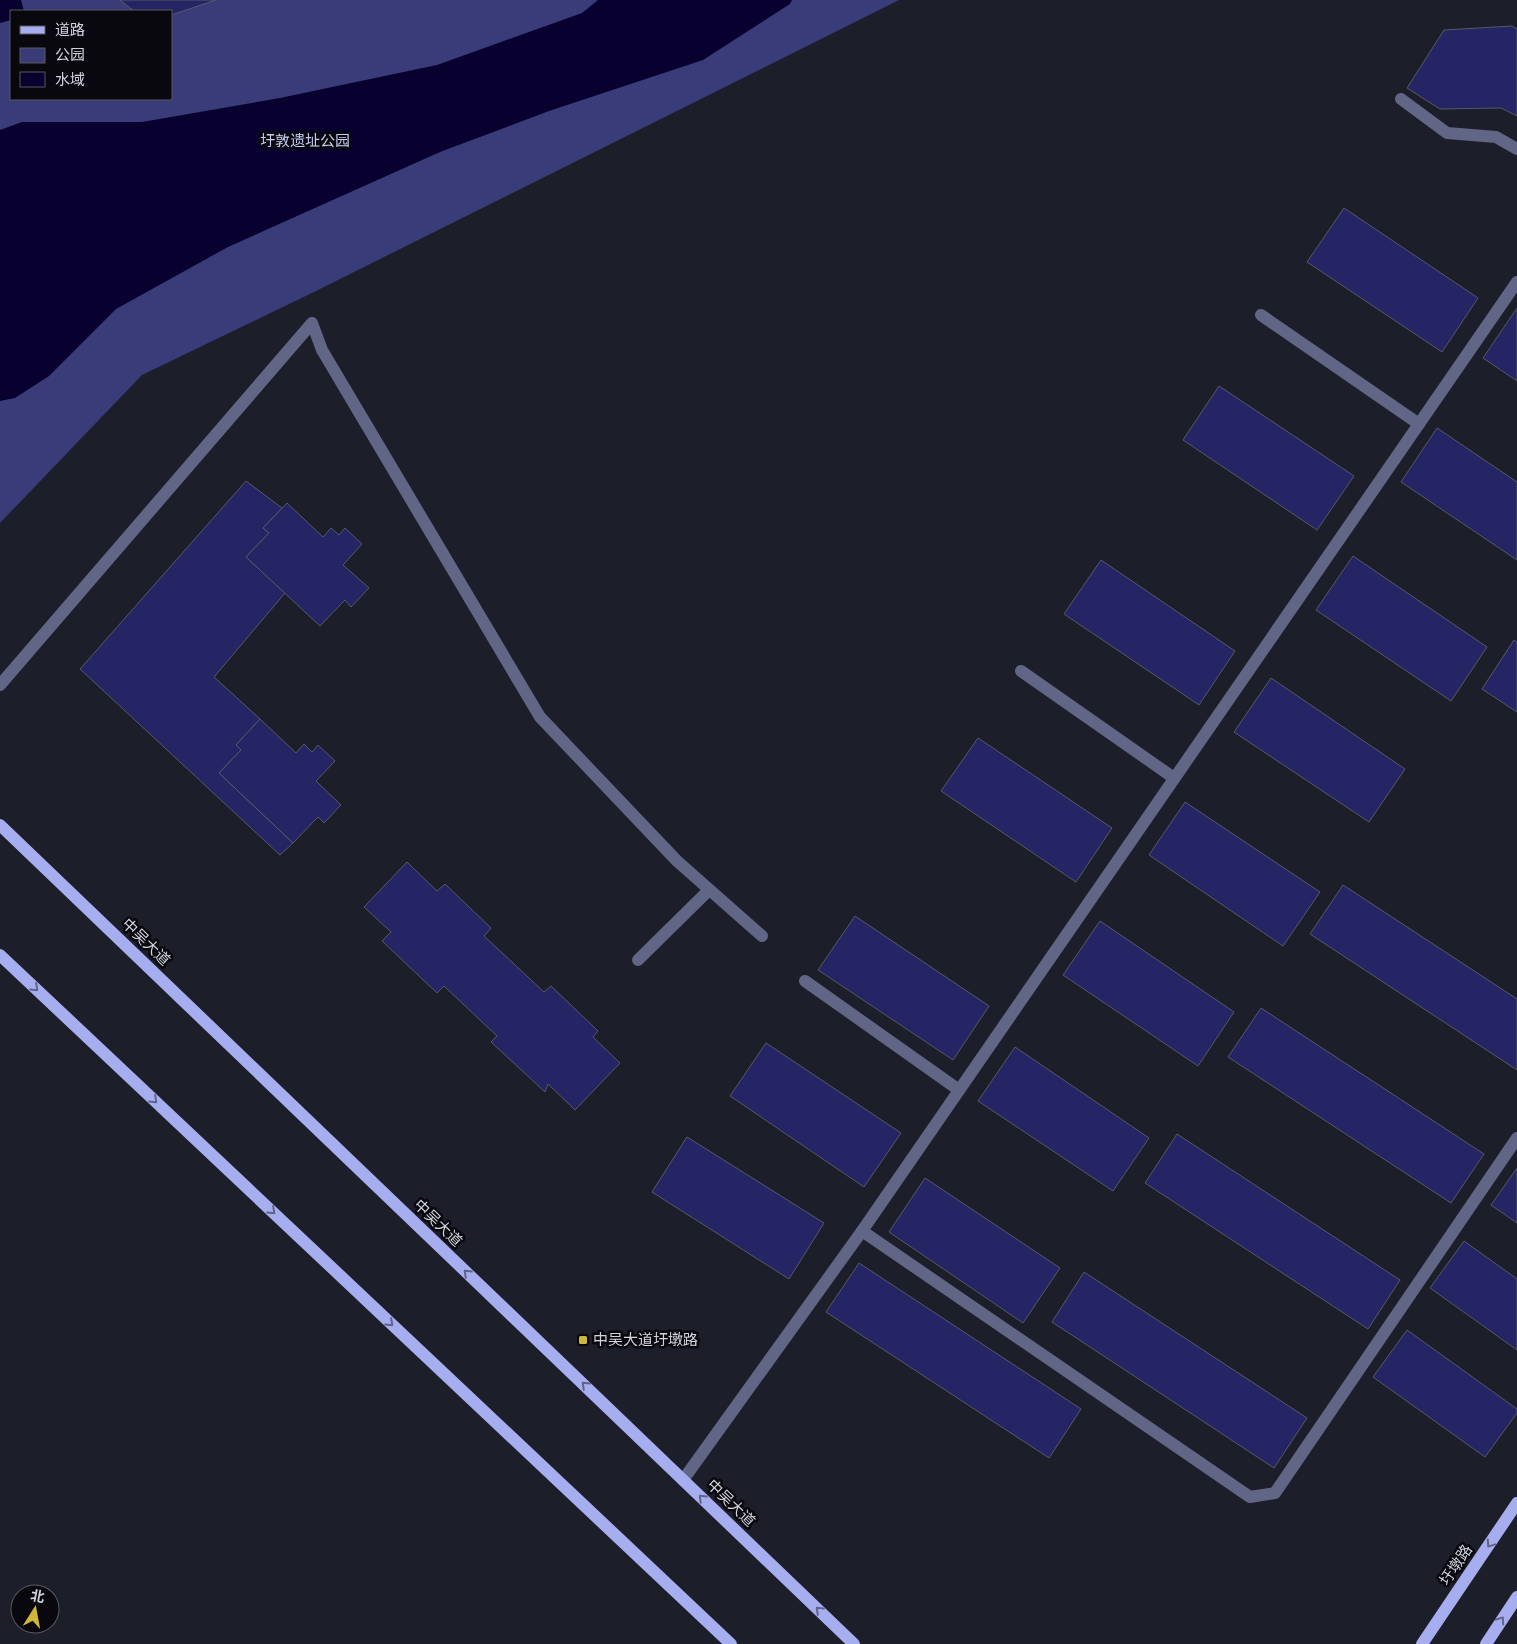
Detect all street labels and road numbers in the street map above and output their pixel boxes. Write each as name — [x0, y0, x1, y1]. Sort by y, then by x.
street label: 中吴大道 — [118, 915, 174, 969]
street label: 中吴大道 — [410, 1196, 466, 1250]
street label: 中吴大道 — [703, 1476, 759, 1530]
street label: 圩墩路 — [1436, 1541, 1476, 1589]

